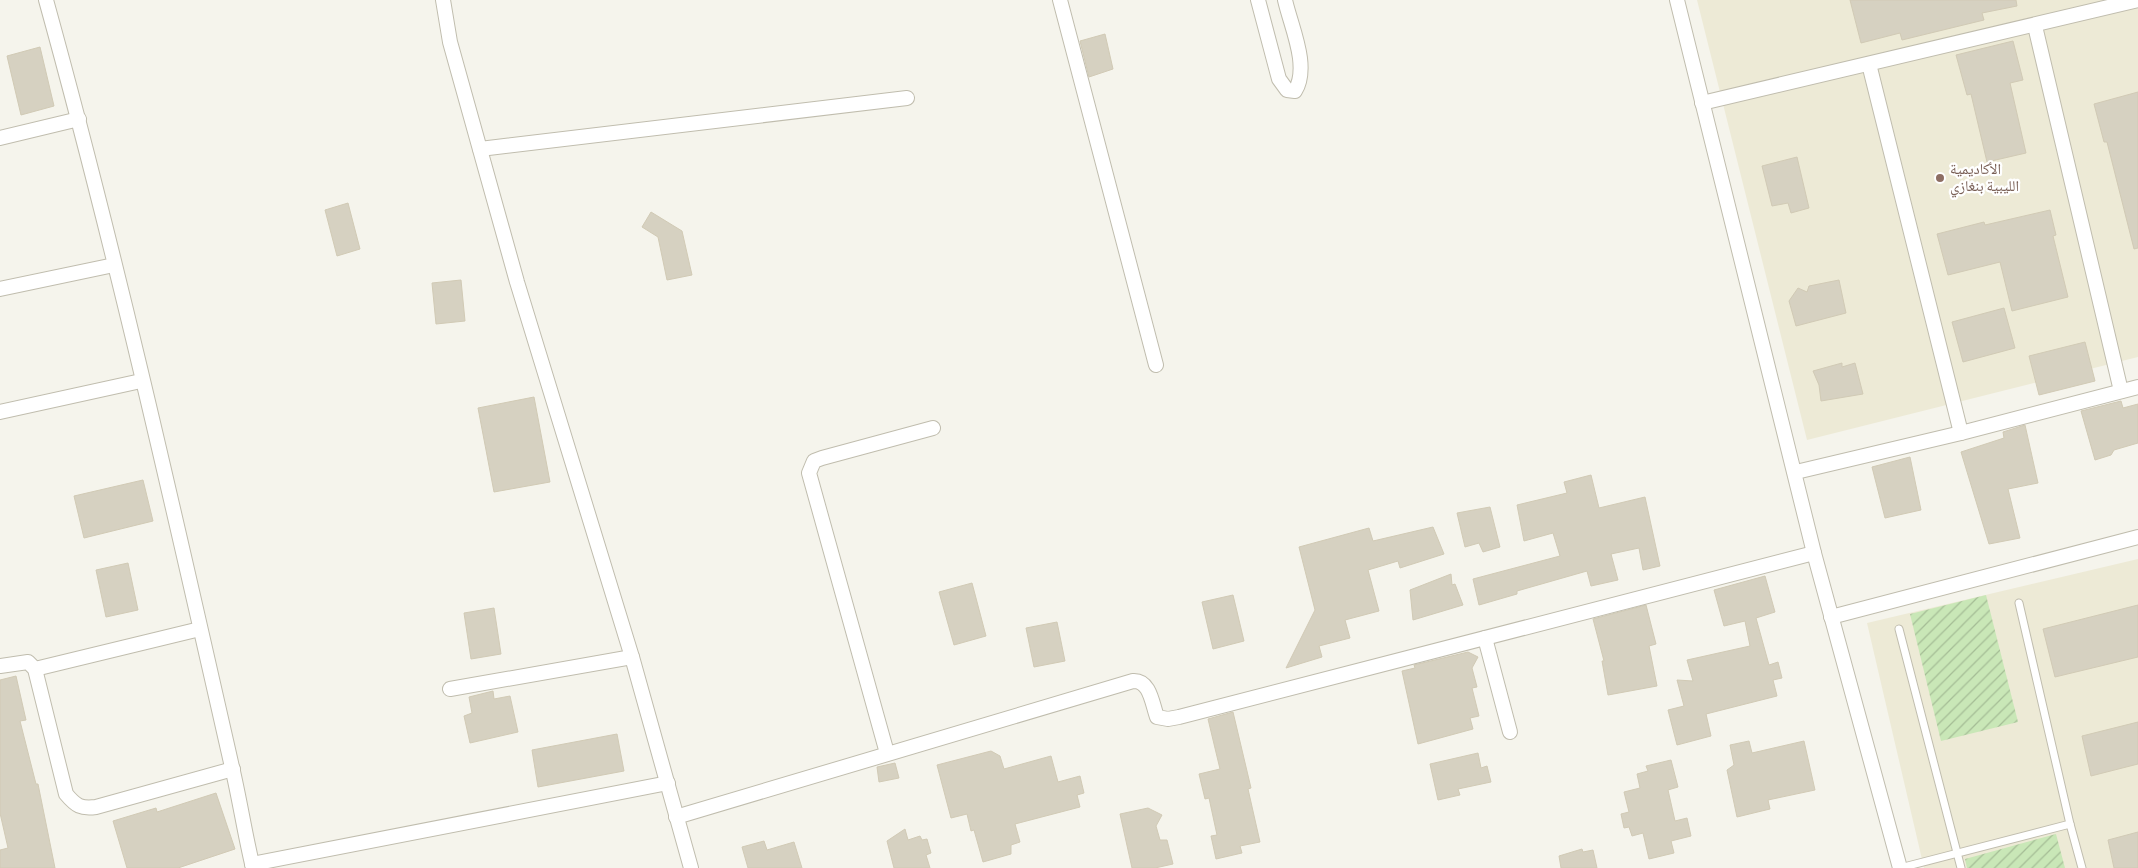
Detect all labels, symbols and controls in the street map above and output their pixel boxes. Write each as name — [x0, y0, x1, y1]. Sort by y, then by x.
place label: الأكاديمية الليبية بنغازي — [1950, 159, 2019, 197]
marker: الأكاديمية الليبية بنغازي — [1934, 172, 1946, 184]

